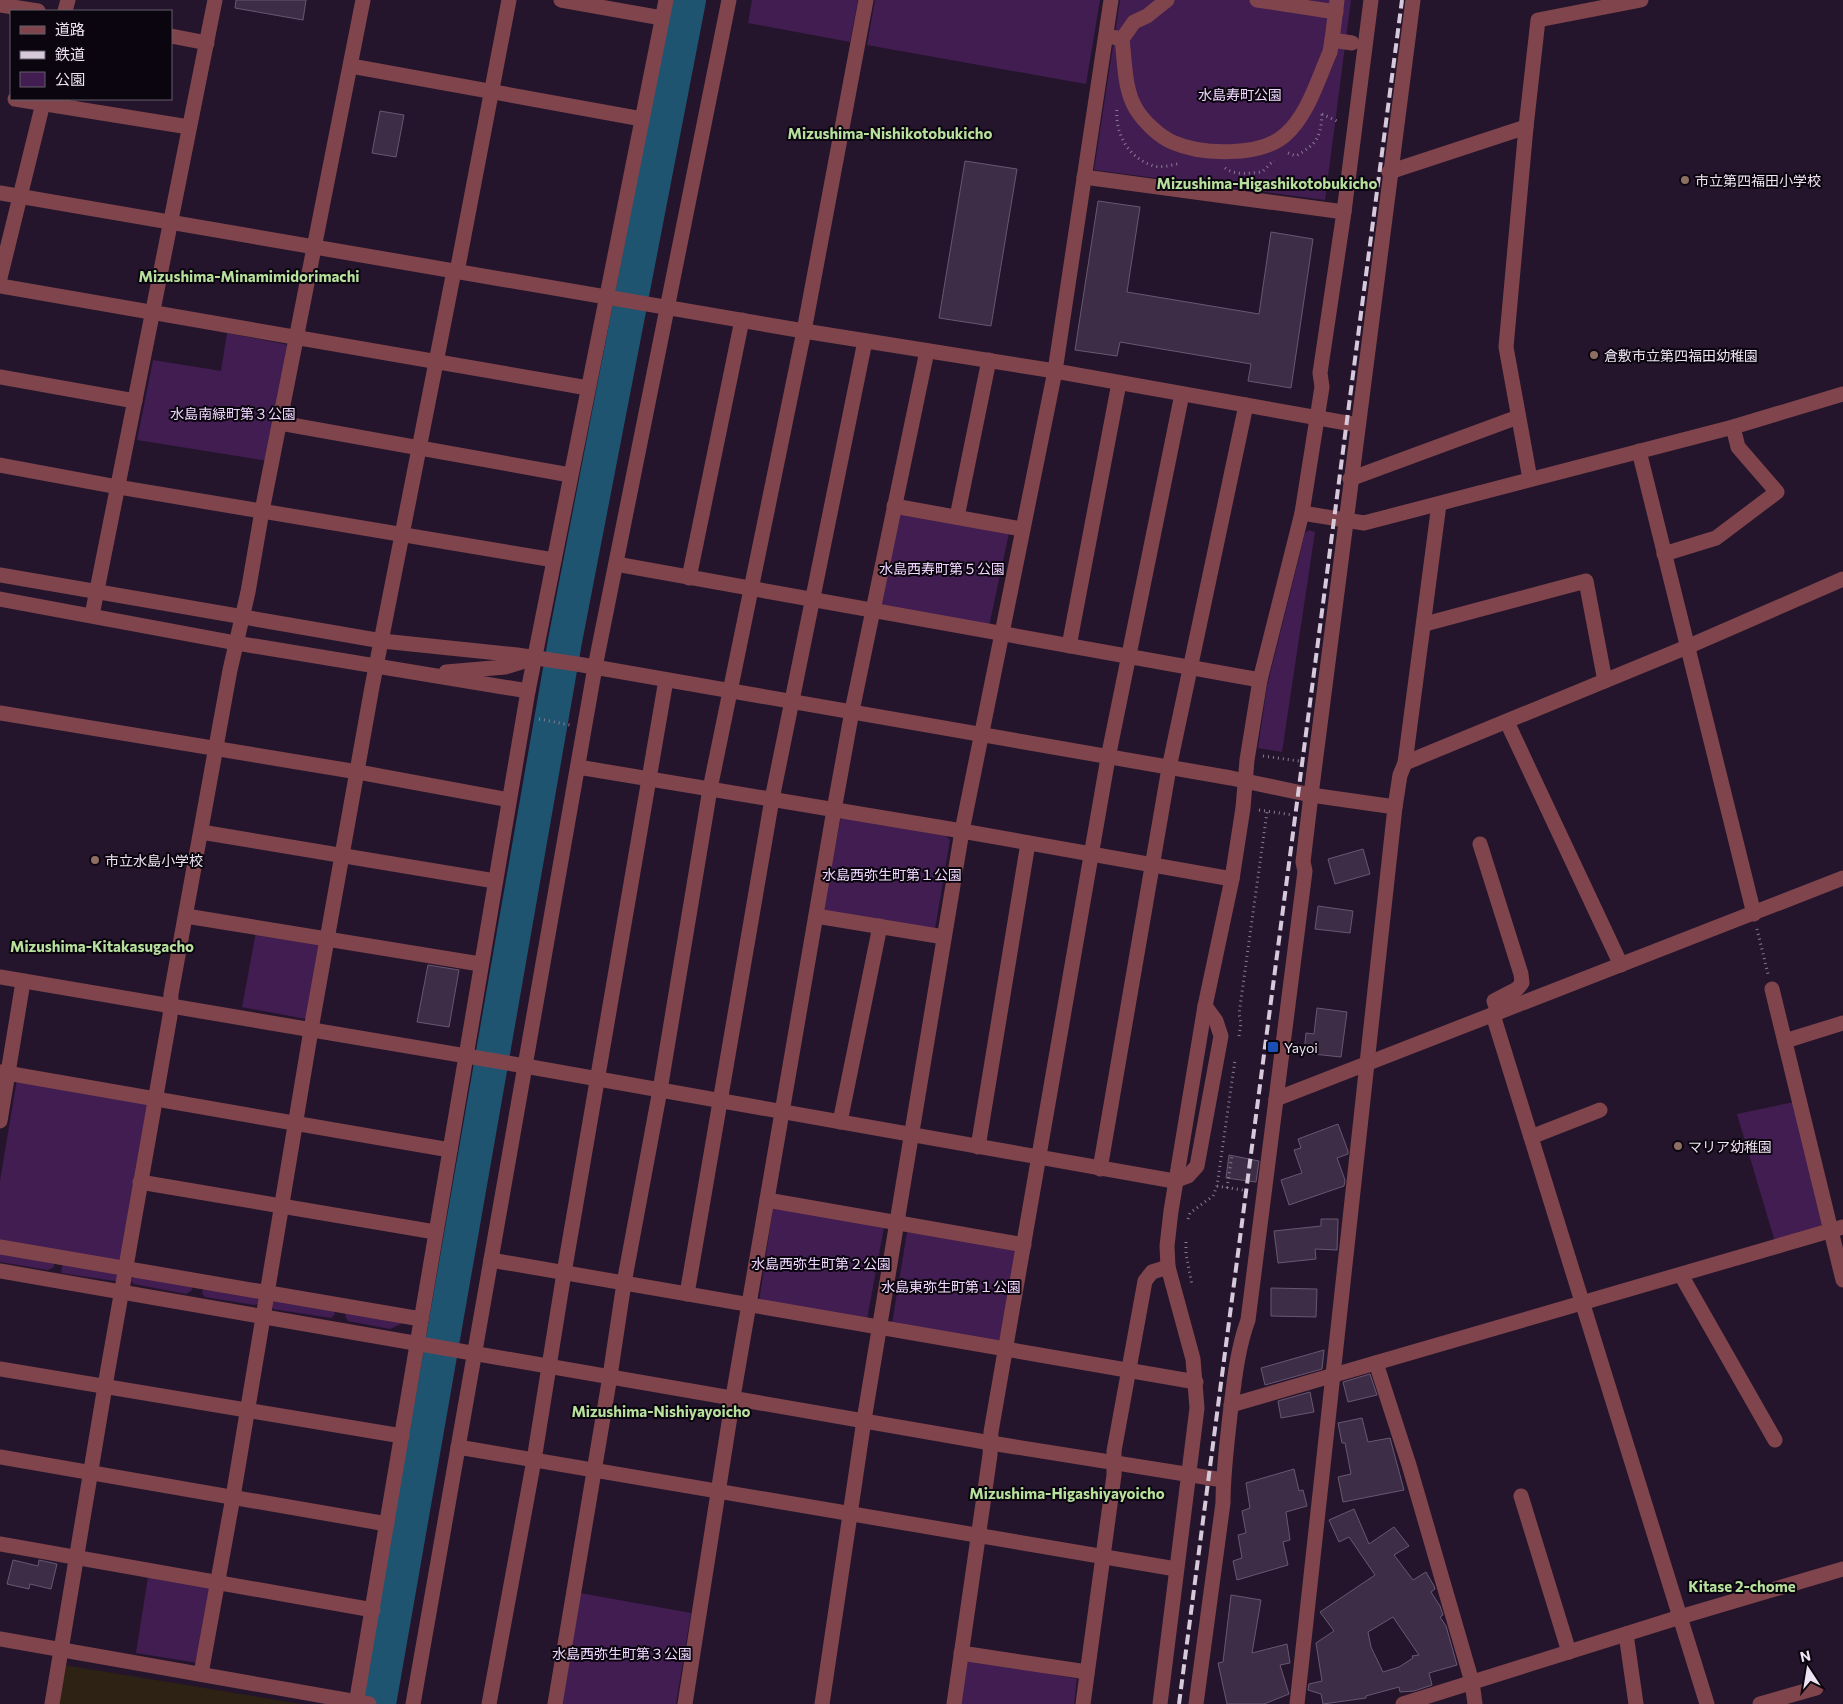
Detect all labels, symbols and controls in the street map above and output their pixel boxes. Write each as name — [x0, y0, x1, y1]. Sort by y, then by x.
legend — [10, 10, 172, 100]
text: 道路 — [55, 20, 85, 38]
text: 鉄道 — [55, 45, 85, 63]
text: 公園 — [55, 70, 85, 88]
park label: 水島寿町公園 — [1198, 86, 1282, 103]
district label: Mizushima-Nishikotobukicho — [788, 124, 992, 142]
place label: 市立第四福田小学校 — [1695, 172, 1821, 189]
district label: Mizushima-Higashikotobukicho — [1156, 174, 1378, 192]
marker: 市立第四福田小学校 — [1679, 174, 1691, 186]
district label: Mizushima-Minamimidorimachi — [138, 267, 360, 285]
place label: 倉敷市立第四福田幼稚園 — [1604, 347, 1758, 364]
marker: 倉敷市立第四福田幼稚園 — [1588, 349, 1600, 361]
park label: 水島南緑町第３公園 — [170, 405, 296, 422]
park label: 水島西寿町第５公園 — [879, 560, 1005, 577]
place label: 市立水島小学校 — [105, 852, 203, 869]
marker: 市立水島小学校 — [89, 854, 101, 866]
park label: 水島西弥生町第１公園 — [822, 866, 962, 883]
district label: Mizushima-Kitakasugacho — [10, 937, 194, 955]
place label: Yayoi — [1284, 1039, 1318, 1056]
marker: Yayoi — [1266, 1040, 1280, 1054]
place label: マリア幼稚園 — [1688, 1138, 1772, 1155]
marker: マリア幼稚園 — [1672, 1140, 1684, 1152]
park label: 水島西弥生町第２公園 — [751, 1255, 891, 1272]
park label: 水島東弥生町第１公園 — [881, 1278, 1021, 1295]
district label: Mizushima-Nishiyayoicho — [571, 1402, 751, 1420]
district label: Mizushima-Higashiyayoicho — [969, 1484, 1165, 1502]
district label: Kitase 2-chome — [1688, 1577, 1796, 1595]
north arrow — [1783, 1644, 1833, 1694]
park label: 水島西弥生町第３公園 — [552, 1645, 692, 1662]
text: N — [1798, 1646, 1812, 1665]

